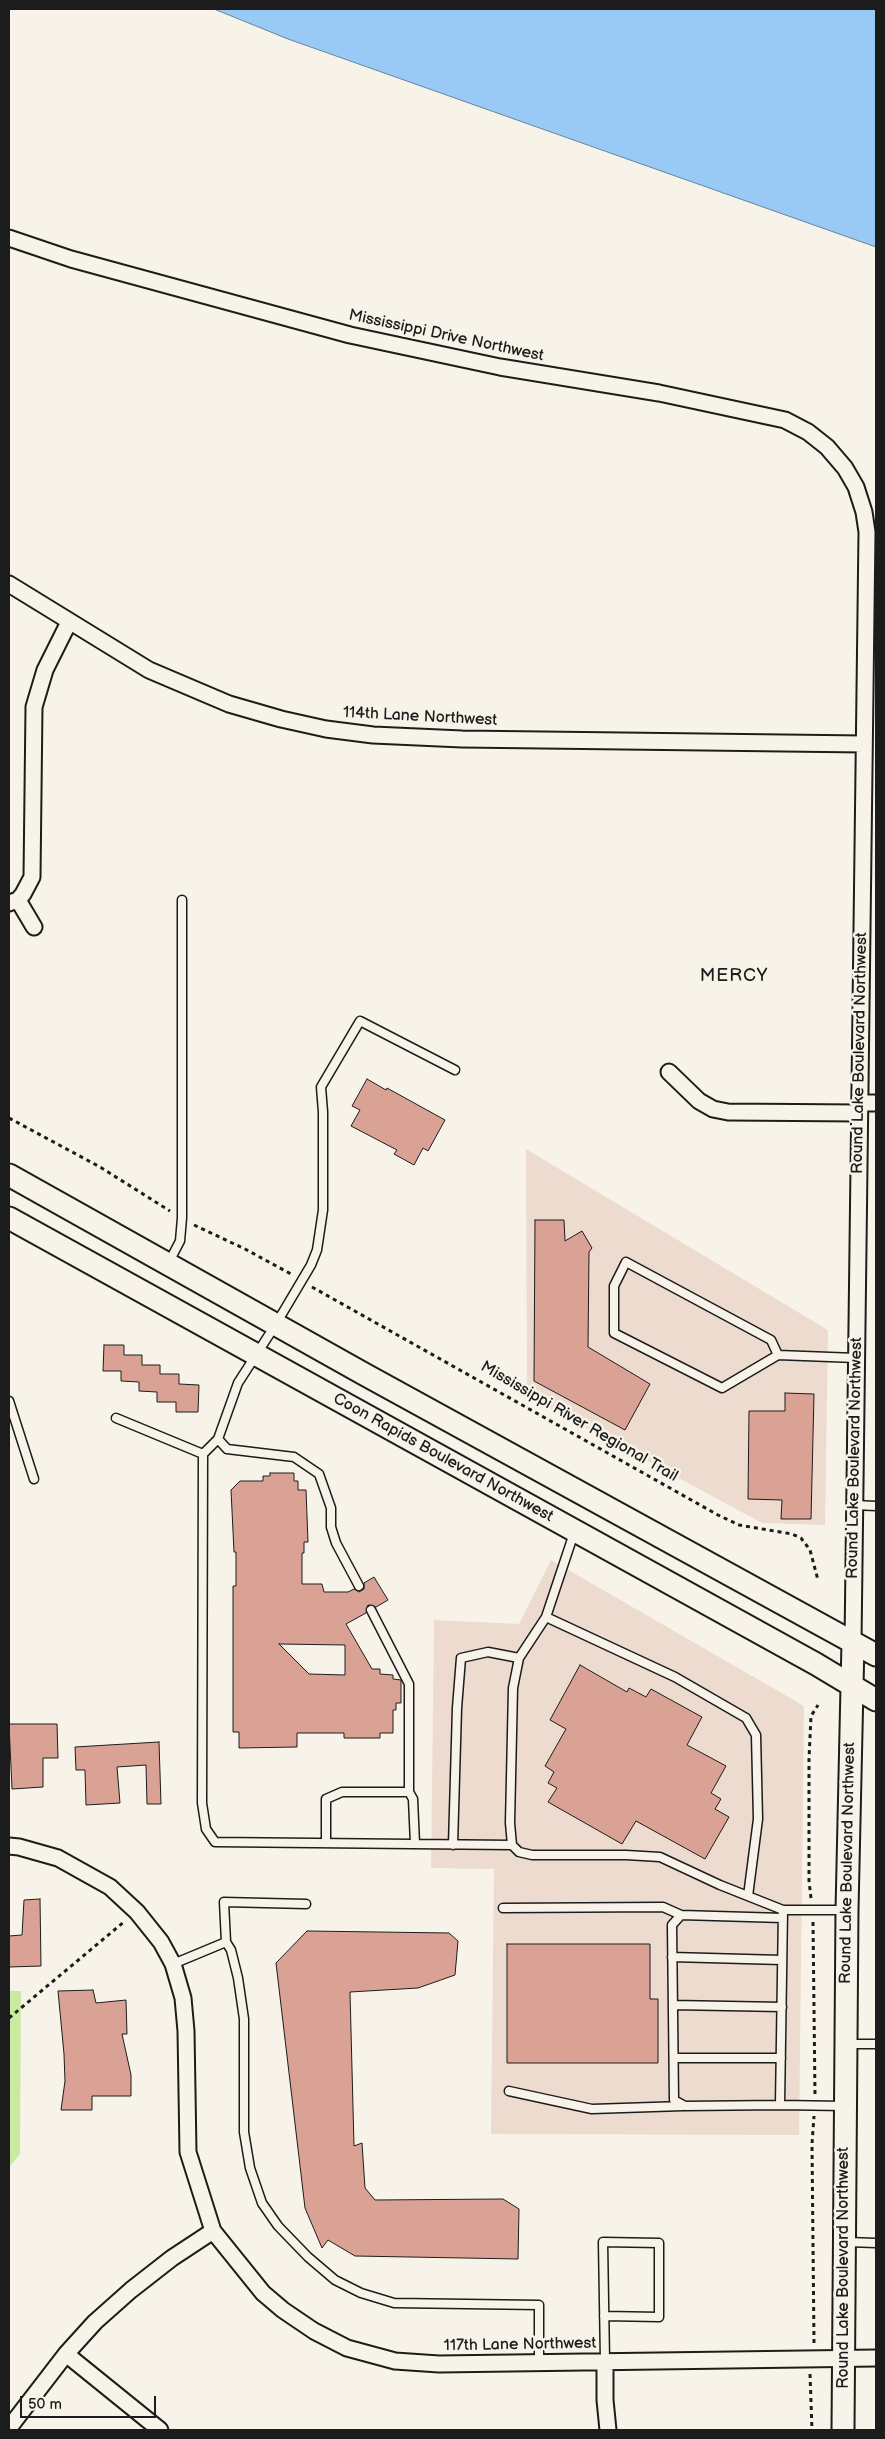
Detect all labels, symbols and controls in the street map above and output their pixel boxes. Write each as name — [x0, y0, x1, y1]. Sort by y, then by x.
street label: Mississippi Drive Northwest — [347, 306, 545, 366]
street label: 114th Lane Northwest — [342, 703, 498, 731]
street label: Round Lake Boulevard Northwest — [848, 932, 872, 1174]
district label: MERCY — [699, 965, 769, 987]
street label: Round Lake Boulevard Northwest — [843, 1337, 867, 1579]
street label: Mississippi River Regional Trail — [477, 1358, 681, 1486]
street label: Coon Rapids Boulevard Northwest — [330, 1389, 556, 1527]
street label: Round Lake Boulevard Northwest — [836, 1742, 860, 1984]
street label: Round Lake Boulevard Northwest — [834, 2147, 854, 2389]
street label: 117th Lane Northwest — [444, 2334, 596, 2356]
scale bar — [22, 2386, 159, 2418]
text: 50 m — [28, 2395, 62, 2414]

